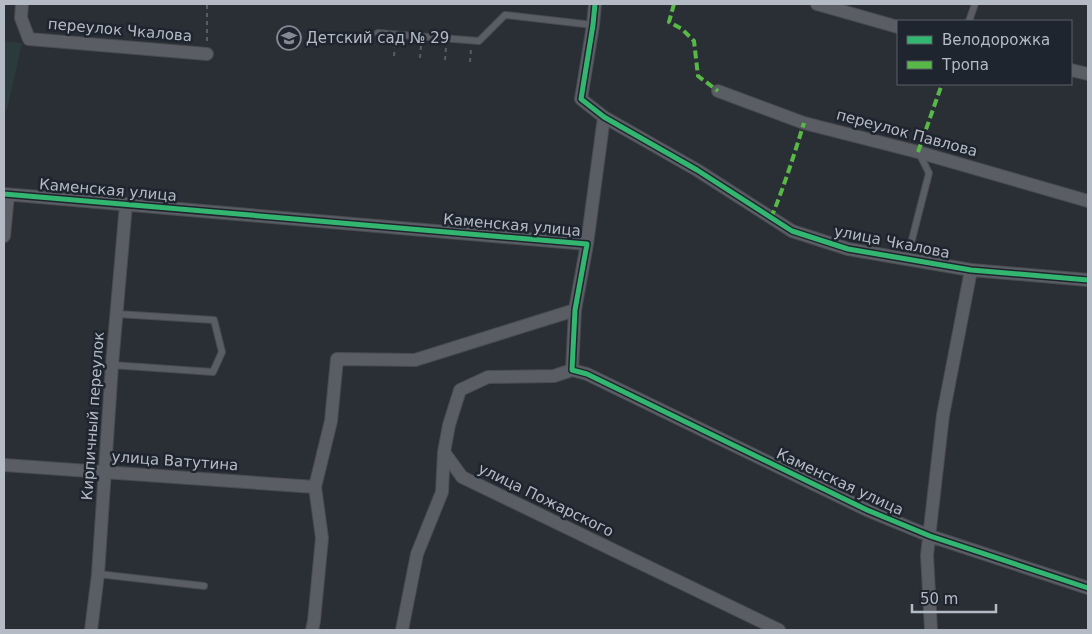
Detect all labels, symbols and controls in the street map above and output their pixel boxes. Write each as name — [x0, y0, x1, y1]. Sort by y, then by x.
street label: переулок Чкалова — [47, 15, 193, 45]
legend — [897, 20, 1072, 85]
school or university icon: Детский сад № 29 — [276, 25, 302, 51]
place label: Детский сад № 29 — [306, 29, 449, 47]
text: Велодорожка — [942, 31, 1050, 49]
text: Тропа — [941, 56, 989, 74]
street label: переулок Павлова — [834, 105, 980, 161]
street label: Каменская улица — [38, 175, 178, 205]
street label: Каменская улица — [442, 210, 582, 240]
street label: улица Чкалова — [833, 222, 951, 262]
street label: Кирпичный переулок — [78, 331, 108, 501]
street label: Каменская улица — [774, 445, 906, 519]
street label: улица Ватутина — [111, 448, 239, 474]
street label: улица Пожарского — [475, 459, 617, 541]
scale bar — [912, 582, 996, 614]
text: 50 m — [920, 590, 958, 608]

